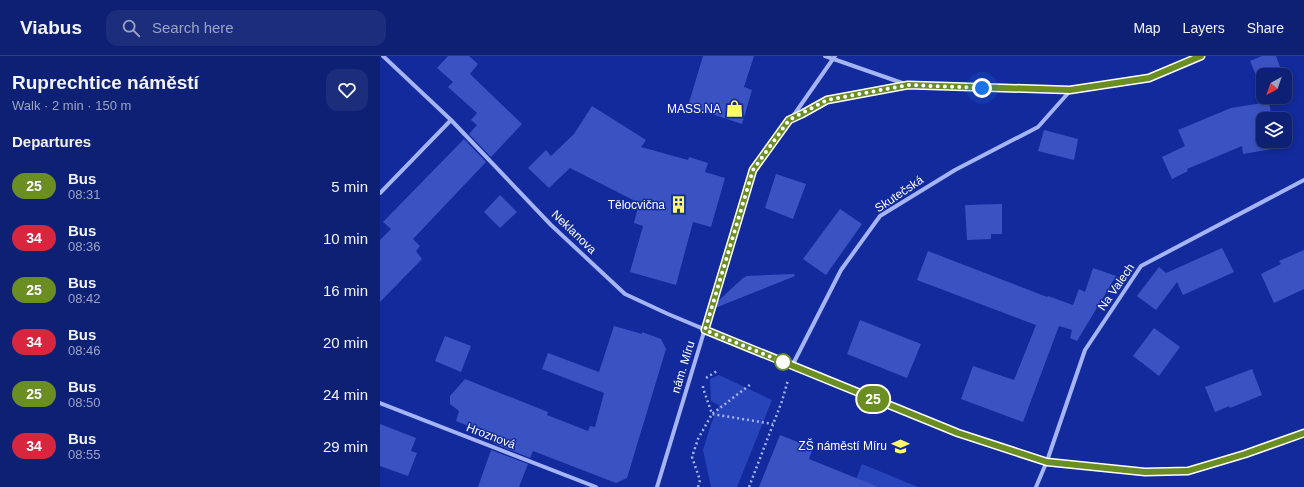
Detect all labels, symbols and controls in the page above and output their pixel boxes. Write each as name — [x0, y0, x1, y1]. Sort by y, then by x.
search box — [106, 10, 386, 46]
text: Viabus — [20, 17, 82, 38]
icon: search — [120, 17, 142, 39]
text: Search here — [152, 19, 234, 36]
text: Map — [1133, 20, 1161, 36]
text: Layers — [1183, 20, 1225, 36]
text: Share — [1247, 20, 1284, 36]
north arrow — [1256, 68, 1292, 104]
map controls — [1256, 68, 1292, 148]
button: heart — [326, 69, 368, 111]
text: Ruprechtice náměstí — [12, 72, 199, 93]
your location — [972, 78, 992, 98]
text: Walk · 2 min · 150 m — [12, 98, 131, 113]
shop icon: MASS.NA — [724, 99, 744, 119]
place label: MASS.NA — [667, 102, 721, 116]
button: layers — [1256, 112, 1292, 148]
text: Departures — [12, 133, 91, 150]
text: Bus — [68, 170, 96, 187]
street label: Skutečská — [872, 173, 926, 215]
text: 25 — [26, 178, 42, 194]
text: 5 min — [331, 178, 368, 195]
text: 08:31 — [68, 187, 101, 202]
building icon: Tělocvična — [668, 195, 688, 215]
place label: Tělocvična — [608, 198, 665, 212]
street label: Neklanova — [549, 207, 599, 257]
text: Bus — [68, 222, 96, 239]
text: 34 — [26, 230, 42, 246]
text: 10 min — [323, 230, 368, 247]
text: 08:36 — [68, 239, 101, 254]
street label: Na Valech — [1095, 261, 1137, 313]
text: Bus — [68, 274, 96, 291]
text: 25 — [26, 282, 42, 298]
text: 16 min — [323, 282, 368, 299]
text: 08:42 — [68, 291, 101, 306]
text: Bus — [68, 326, 96, 343]
text: 34 — [26, 334, 42, 350]
text: 20 min — [323, 334, 368, 351]
street label: nám. Míru — [668, 339, 698, 395]
text: 08:46 — [68, 343, 101, 358]
unlabelled marker — [774, 353, 792, 371]
text: Bus — [68, 378, 96, 395]
text: 25 — [26, 386, 42, 402]
text: 24 min — [323, 386, 368, 403]
line badge: 25 — [855, 386, 891, 412]
text: 25 — [865, 391, 881, 407]
text: 08:50 — [68, 395, 101, 410]
street label: Hroznová — [465, 420, 518, 452]
text: Bus — [68, 430, 96, 447]
school or university icon: ZŠ náměstí Míru — [890, 436, 910, 456]
text: 34 — [26, 438, 42, 454]
text: 29 min — [323, 438, 368, 455]
place label: ZŠ náměstí Míru — [798, 438, 887, 453]
text: 08:55 — [68, 447, 101, 462]

